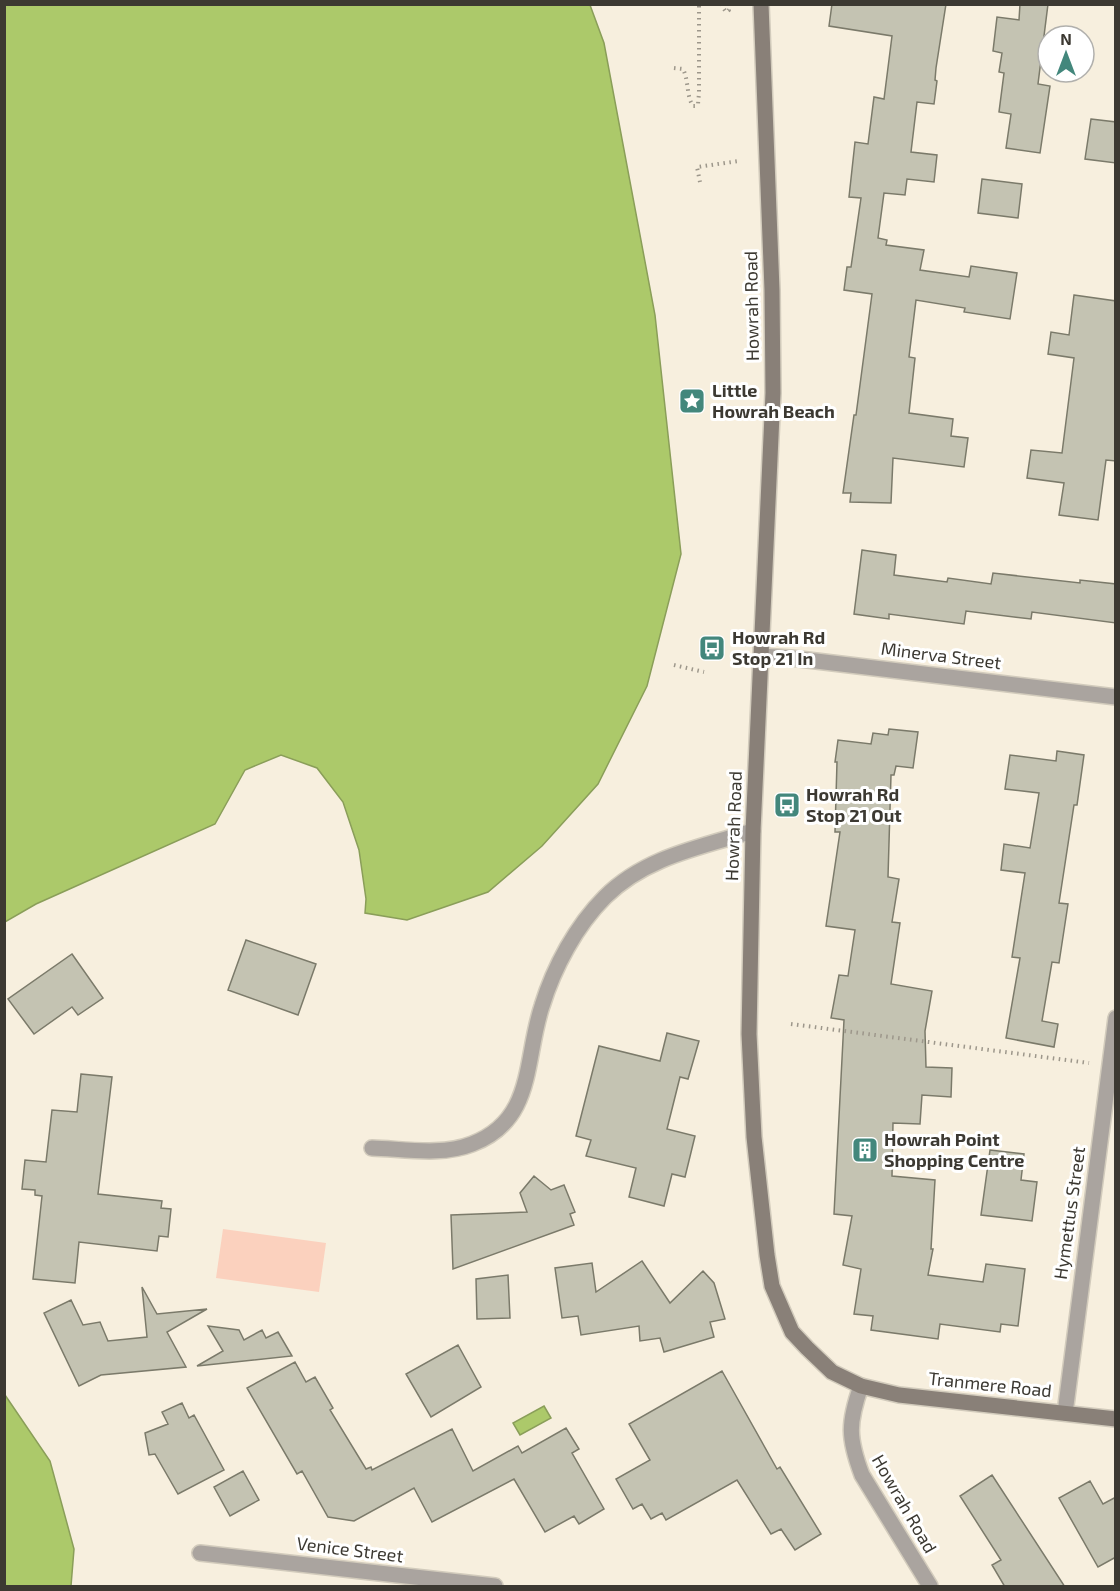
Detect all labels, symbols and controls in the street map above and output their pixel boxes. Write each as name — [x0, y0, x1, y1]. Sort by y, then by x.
north arrow — [1036, 24, 1096, 84]
text: N — [1060, 29, 1072, 48]
street label: Howrah Road — [739, 251, 763, 361]
place label: Little Howrah Beach — [712, 379, 835, 422]
place icon: Little Howrah Beach — [677, 386, 707, 416]
place label: Howrah Rd Stop 21 In — [732, 626, 825, 669]
bus stop icon: Howrah Rd Stop 21 In — [697, 633, 727, 663]
street label: Minerva Street — [880, 637, 1003, 673]
street label: Howrah Road — [720, 771, 746, 881]
place label: Howrah Rd Stop 21 Out — [806, 783, 902, 826]
bus stop icon: Howrah Rd Stop 21 Out — [772, 790, 802, 820]
place label: Howrah Point Shopping Centre — [884, 1128, 1024, 1171]
building icon: Howrah Point Shopping Centre — [850, 1135, 880, 1165]
street label: Hymettus Street — [1049, 1145, 1089, 1281]
street label: Tranmere Road — [927, 1367, 1053, 1401]
street label: Howrah Road — [868, 1450, 942, 1557]
street label: Venice Street — [296, 1532, 405, 1566]

